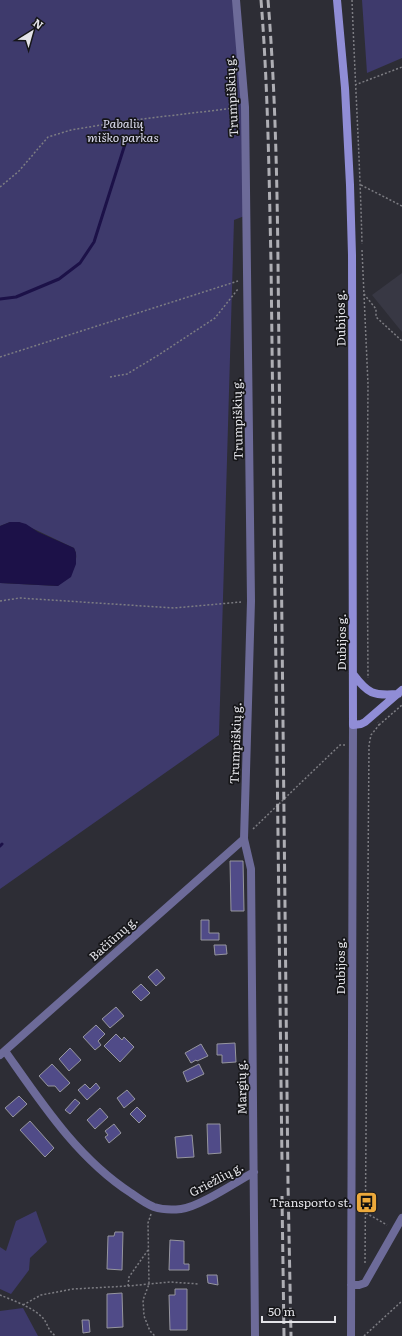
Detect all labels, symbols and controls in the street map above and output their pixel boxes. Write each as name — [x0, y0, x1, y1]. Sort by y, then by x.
north arrow — [12, 12, 52, 52]
text: N — [30, 14, 47, 32]
street label: Trumpiškių g. — [220, 55, 242, 137]
park label: Pabalių miško parkas — [87, 114, 159, 146]
street label: Dubijos g. — [331, 289, 349, 347]
street label: Trumpiškių g. — [227, 378, 247, 460]
street label: Dubijos g. — [332, 614, 350, 670]
street label: Trumpiškių g. — [225, 702, 245, 784]
street label: Bačiūnų g. — [85, 911, 141, 965]
street label: Dubijos g. — [331, 938, 349, 994]
street label: Margių g. — [232, 1059, 250, 1115]
street label: Griežlių g. — [186, 1157, 246, 1201]
bus stop icon: Transporto st. — [354, 1189, 380, 1215]
place label: Transporto st. — [270, 1193, 352, 1211]
scale bar — [262, 1298, 335, 1324]
text: 50 m — [268, 1302, 295, 1320]

